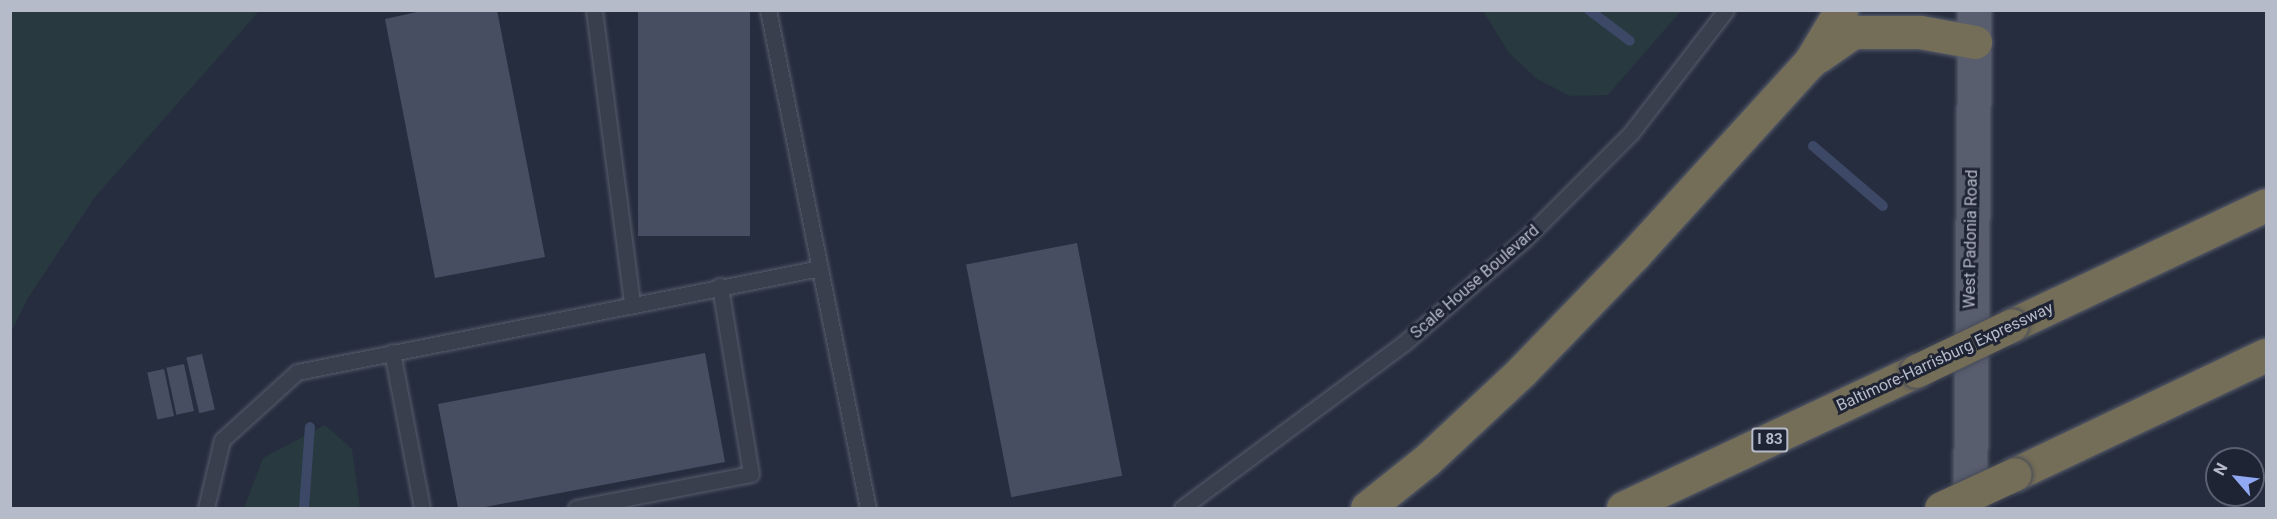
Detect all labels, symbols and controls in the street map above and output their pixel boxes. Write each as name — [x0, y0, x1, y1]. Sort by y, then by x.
street label: West Padonia Road — [1960, 169, 1982, 309]
street label: Scale House Boulevard — [1407, 221, 1543, 343]
street label: Baltimore-Harrisburg Expressway — [1834, 298, 2056, 416]
road number: I 83 — [1750, 428, 1790, 452]
north arrow — [2205, 447, 2265, 507]
text: N — [2209, 460, 2231, 479]

